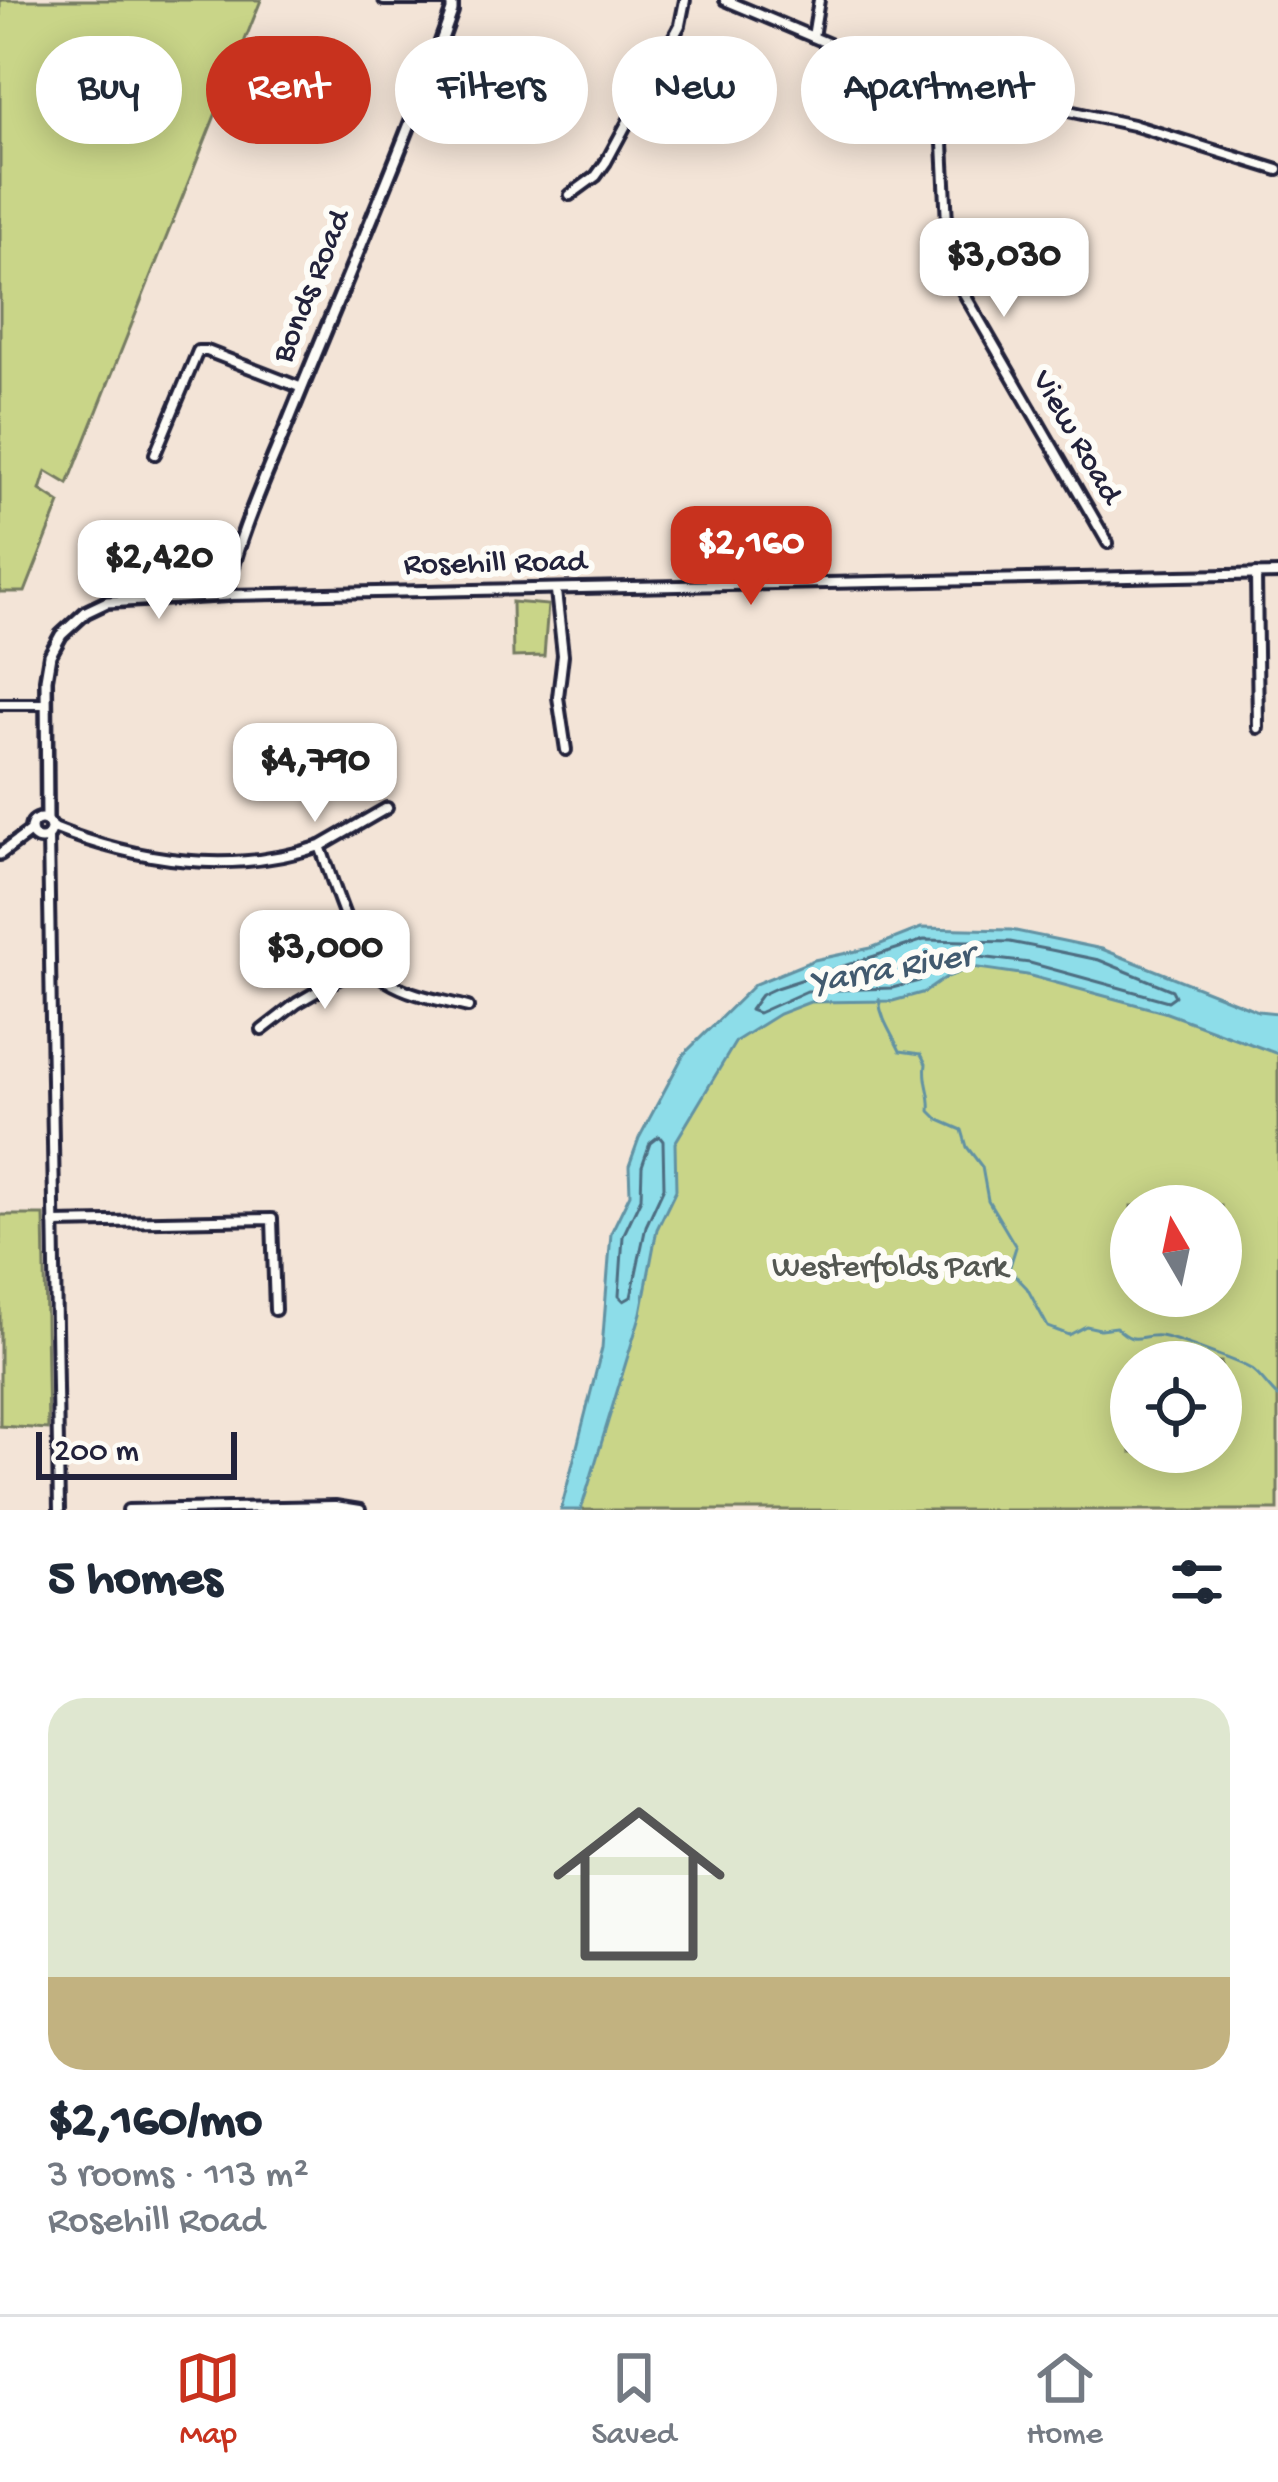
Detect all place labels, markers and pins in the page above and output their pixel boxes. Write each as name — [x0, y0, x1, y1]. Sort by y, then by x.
pin: $3,030 — [906, 218, 1102, 320]
pin: $2,160 — [653, 506, 849, 608]
pin: $2,420 — [61, 520, 257, 622]
pin: $4,790 — [217, 723, 413, 825]
pin: $3,000 — [227, 910, 423, 1012]

